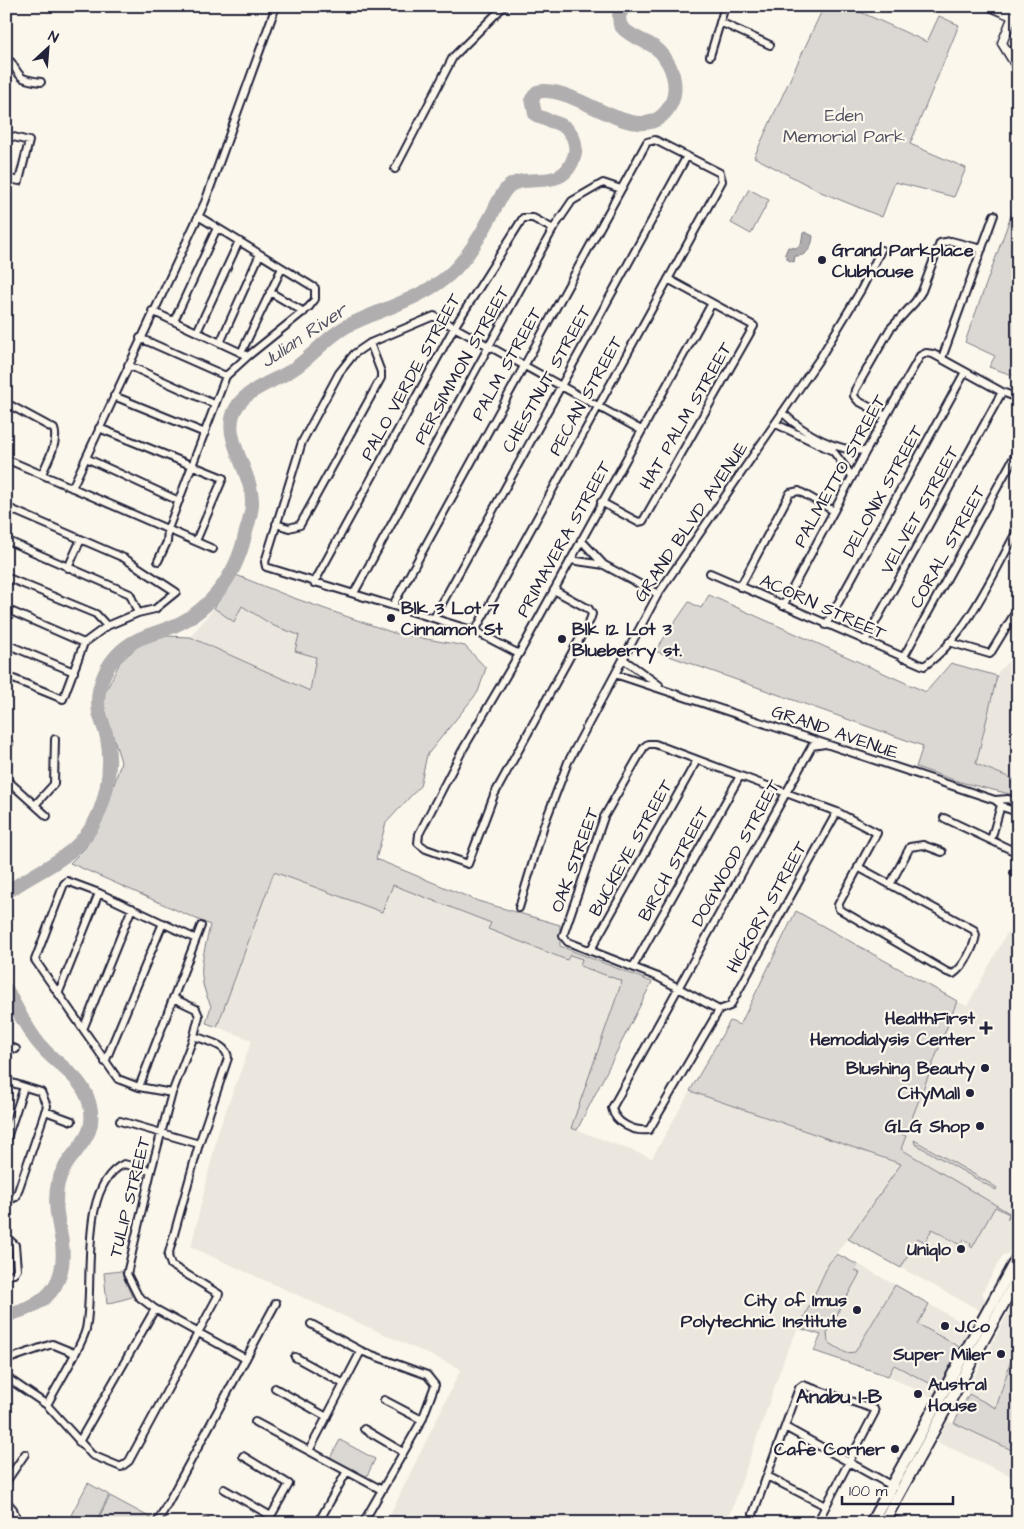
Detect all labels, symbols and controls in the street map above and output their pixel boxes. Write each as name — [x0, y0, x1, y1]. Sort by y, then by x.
north arrow — [22, 22, 72, 72]
text: N — [45, 26, 62, 48]
park label: Eden Memorial Park — [783, 103, 905, 149]
place label: Grand Parkplace Clubhouse — [832, 238, 974, 284]
marker: Grand Parkplace Clubhouse — [816, 254, 828, 266]
street label: PERSIMMON STREET — [408, 281, 516, 449]
street label: PALO VERDE STREET — [355, 288, 468, 465]
water label: Julian River — [255, 296, 355, 375]
street label: CHESTNUT STREET — [496, 300, 598, 457]
street label: PALM STREET — [466, 302, 549, 425]
street label: PECAN STREET — [543, 331, 630, 460]
street label: HAT PALM STREET — [634, 337, 739, 494]
street label: PALMETTO STREET — [788, 390, 893, 552]
street label: DELONIX STREET — [836, 420, 930, 561]
street label: GRAND BLVD AVENUE — [628, 437, 754, 607]
street label: VELVET STREET — [874, 441, 966, 579]
street label: PRIMAVERA STREET — [511, 456, 618, 622]
street label: CORAL STREET — [904, 480, 993, 613]
street label: ACORN STREET — [756, 568, 891, 646]
place label: Blk 3 Lot 7 Cinnamon St — [401, 596, 504, 642]
marker: Blk 3 Lot 7 Cinnamon St — [385, 612, 397, 624]
place label: Blk 12 Lot 3 Blueberry st. — [572, 617, 683, 664]
marker: Blk 12 Lot 3 Blueberry st. — [556, 633, 568, 645]
street label: GRAND AVENUE — [768, 699, 902, 765]
street label: BUCKEYE STREET — [583, 774, 679, 921]
street label: DOGWOOD STREET — [685, 774, 787, 931]
street label: BIRCH STREET — [632, 802, 716, 926]
street label: OAK STREET — [544, 803, 606, 916]
street label: HICKORY STREET — [720, 836, 814, 977]
place label: HealthFirst Hemodialysis Center — [810, 1006, 976, 1053]
marker: HealthFirst Hemodialysis Center — [979, 1021, 993, 1035]
place label: Blushing Beauty — [846, 1056, 975, 1082]
marker: Blushing Beauty — [979, 1062, 991, 1074]
place label: CityMall — [898, 1081, 960, 1107]
marker: CityMall — [964, 1087, 976, 1099]
place label: GLG Shop — [885, 1114, 970, 1139]
marker: GLG Shop — [974, 1120, 986, 1132]
street label: TULIP STREET — [103, 1133, 157, 1260]
place label: Uniqlo — [907, 1237, 952, 1262]
marker: Uniqlo — [955, 1243, 967, 1255]
place label: City of Imus Polytechnic Institute — [681, 1288, 847, 1335]
marker: City of Imus Polytechnic Institute — [851, 1304, 863, 1316]
place label: J.Co — [954, 1314, 991, 1339]
marker: J.Co — [939, 1320, 951, 1332]
place label: Super Miler — [892, 1342, 991, 1367]
marker: Super Miler — [995, 1348, 1007, 1360]
place label: Austral House — [928, 1372, 987, 1418]
district label: Anabu I-B — [796, 1383, 883, 1411]
marker: Austral House — [912, 1388, 924, 1400]
place label: Cafe Corner — [774, 1437, 885, 1462]
marker: Cafe Corner — [889, 1443, 901, 1455]
scale bar — [842, 1474, 953, 1506]
text: 100 m — [849, 1481, 888, 1502]

